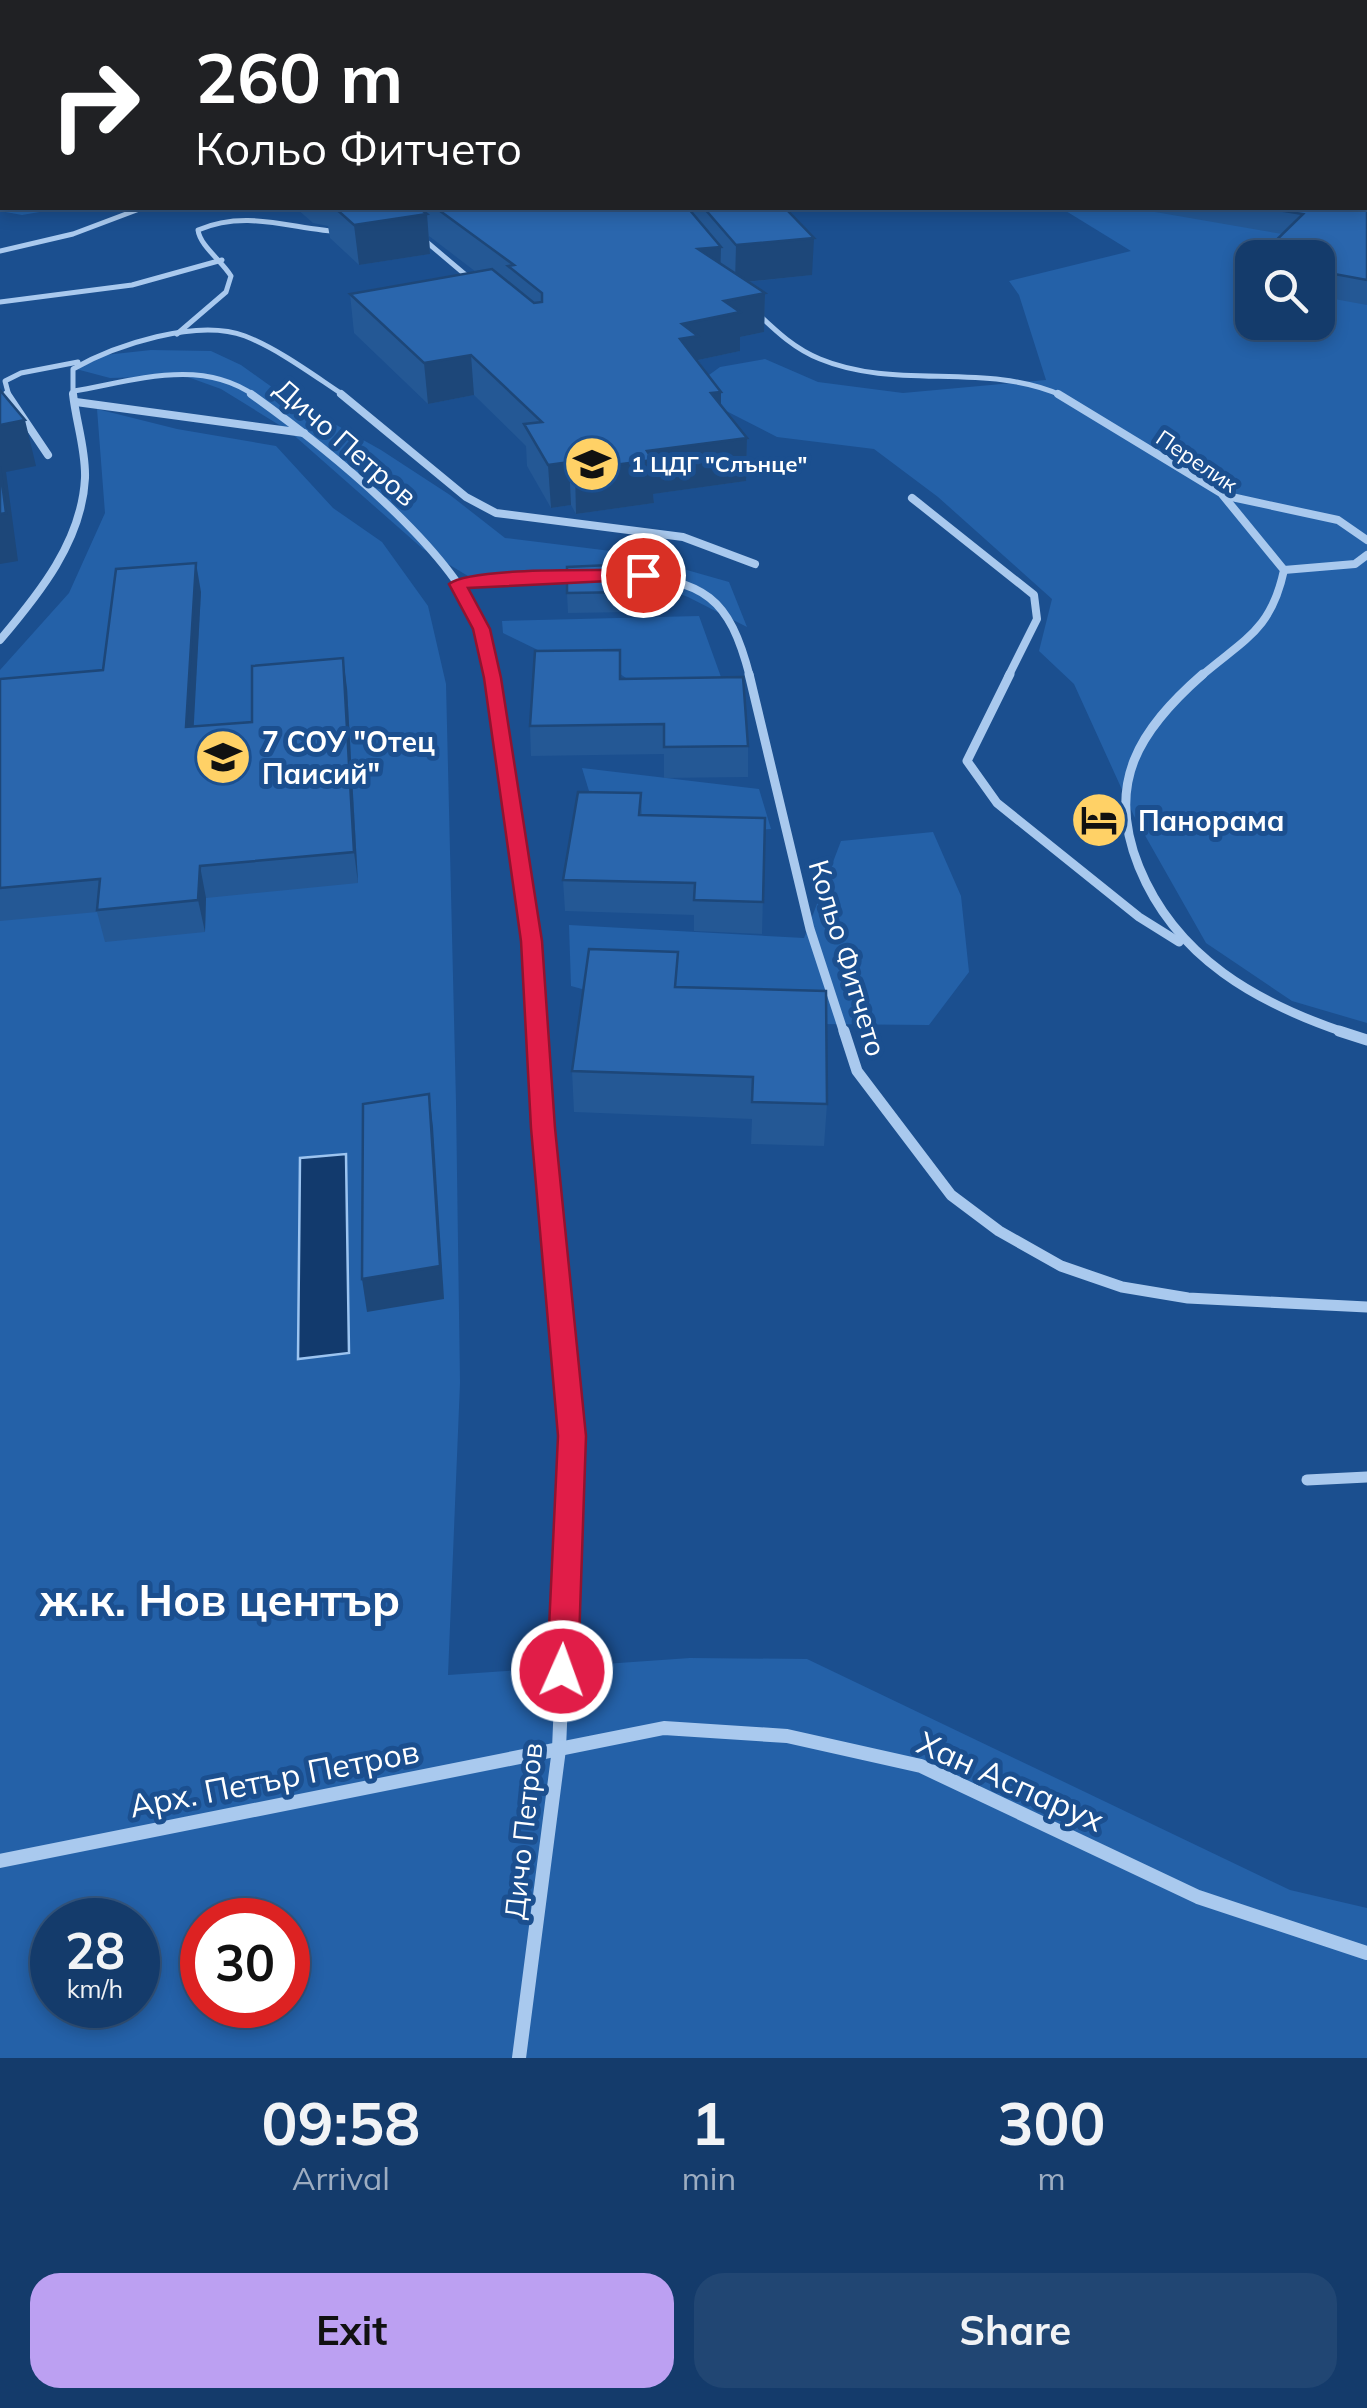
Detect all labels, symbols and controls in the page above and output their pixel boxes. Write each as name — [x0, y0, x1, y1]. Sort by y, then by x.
text: 260 m — [195, 33, 403, 121]
icon: right — [30, 40, 160, 170]
text: Кольо Фитчето — [195, 120, 522, 176]
map controls — [1235, 240, 1335, 340]
button: search — [1235, 240, 1335, 340]
street label: Дичо Петров — [268, 371, 424, 513]
street label: Перелик — [1151, 424, 1243, 499]
school or university icon: 1 ЦДГ "Слънце" — [562, 434, 622, 494]
place label: 1 ЦДГ "Слънце" — [631, 450, 807, 478]
pin — [601, 533, 686, 618]
icon: arrive — [616, 548, 671, 603]
place label: 7 СОУ "Отец Паисий" — [262, 724, 435, 791]
school or university icon: 7 СОУ "Отец Паисий" — [193, 727, 253, 787]
hotel icon: Панорама — [1069, 790, 1129, 850]
place label: Панорама — [1138, 803, 1284, 838]
street label: Кольо Фитчето — [802, 856, 894, 1060]
district label: ж.к. Нов център — [39, 1571, 400, 1627]
position arrow — [510, 1619, 614, 1723]
street label: Хан Аспарух — [912, 1722, 1110, 1840]
street label: Арх. Петър Петров — [126, 1730, 422, 1826]
street label: Дичо Петров — [496, 1741, 550, 1921]
speed limit sign: 30 — [180, 1898, 310, 2028]
text: 28 — [65, 1919, 125, 1982]
text: km/h — [67, 1973, 123, 2004]
text: 09:58 — [261, 2085, 420, 2160]
text: 1 — [691, 2085, 727, 2160]
text: 300 — [998, 2085, 1106, 2160]
text: Arrival — [292, 2158, 390, 2198]
text: min — [682, 2158, 736, 2198]
text: m — [1038, 2158, 1066, 2198]
button: Exit — [30, 2273, 674, 2388]
button: Share — [694, 2273, 1337, 2388]

